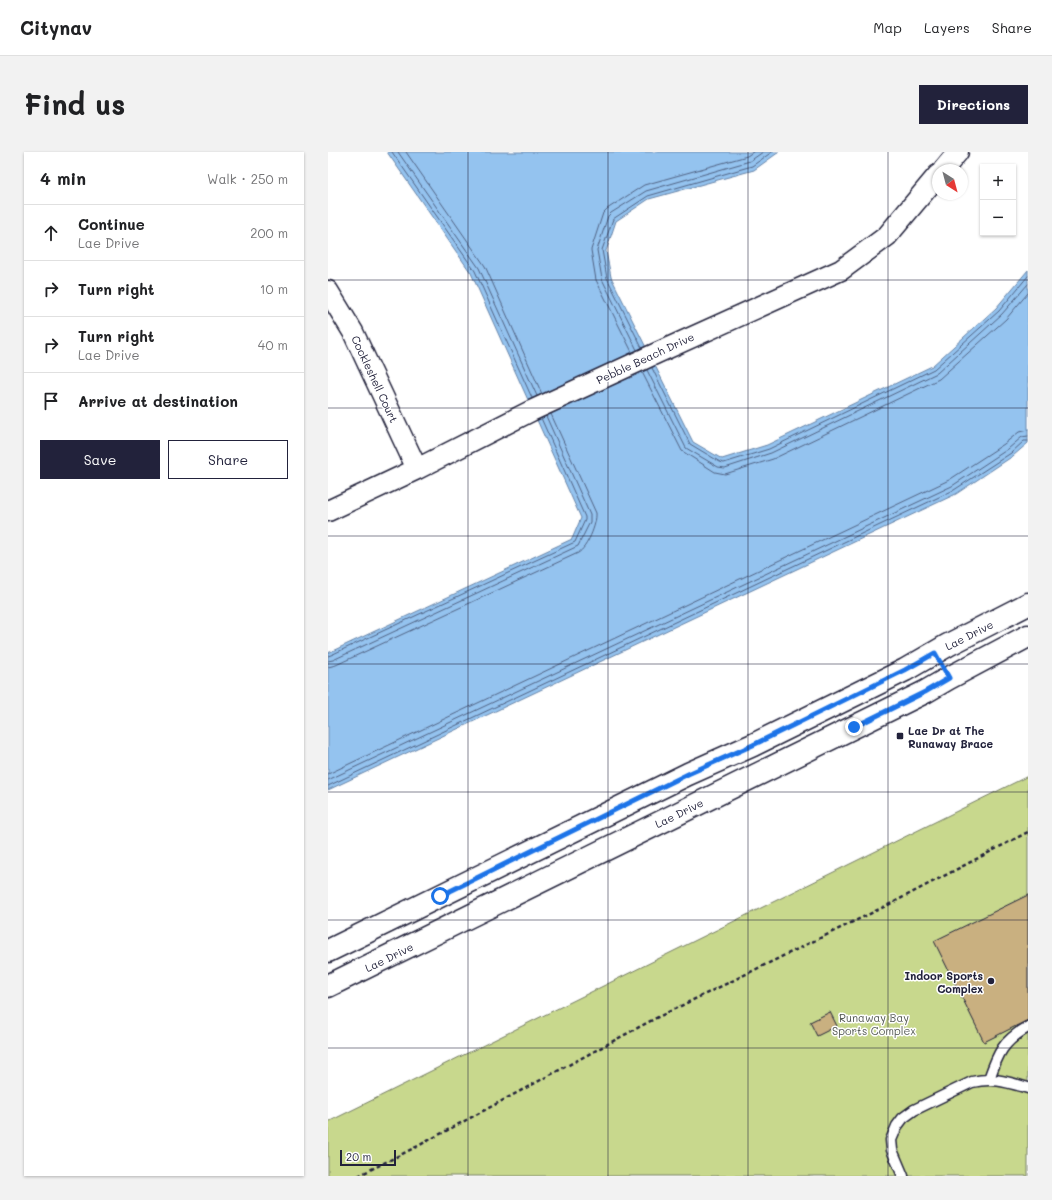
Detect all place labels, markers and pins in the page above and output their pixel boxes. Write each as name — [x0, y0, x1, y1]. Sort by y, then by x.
place label: Lae Dr at The Runaway Brace — [908, 723, 994, 751]
marker: Lae Dr at The Runaway Brace — [895, 731, 905, 741]
place label: Indoor Sports Complex — [904, 968, 983, 996]
marker: Indoor Sports Complex — [986, 976, 996, 986]

